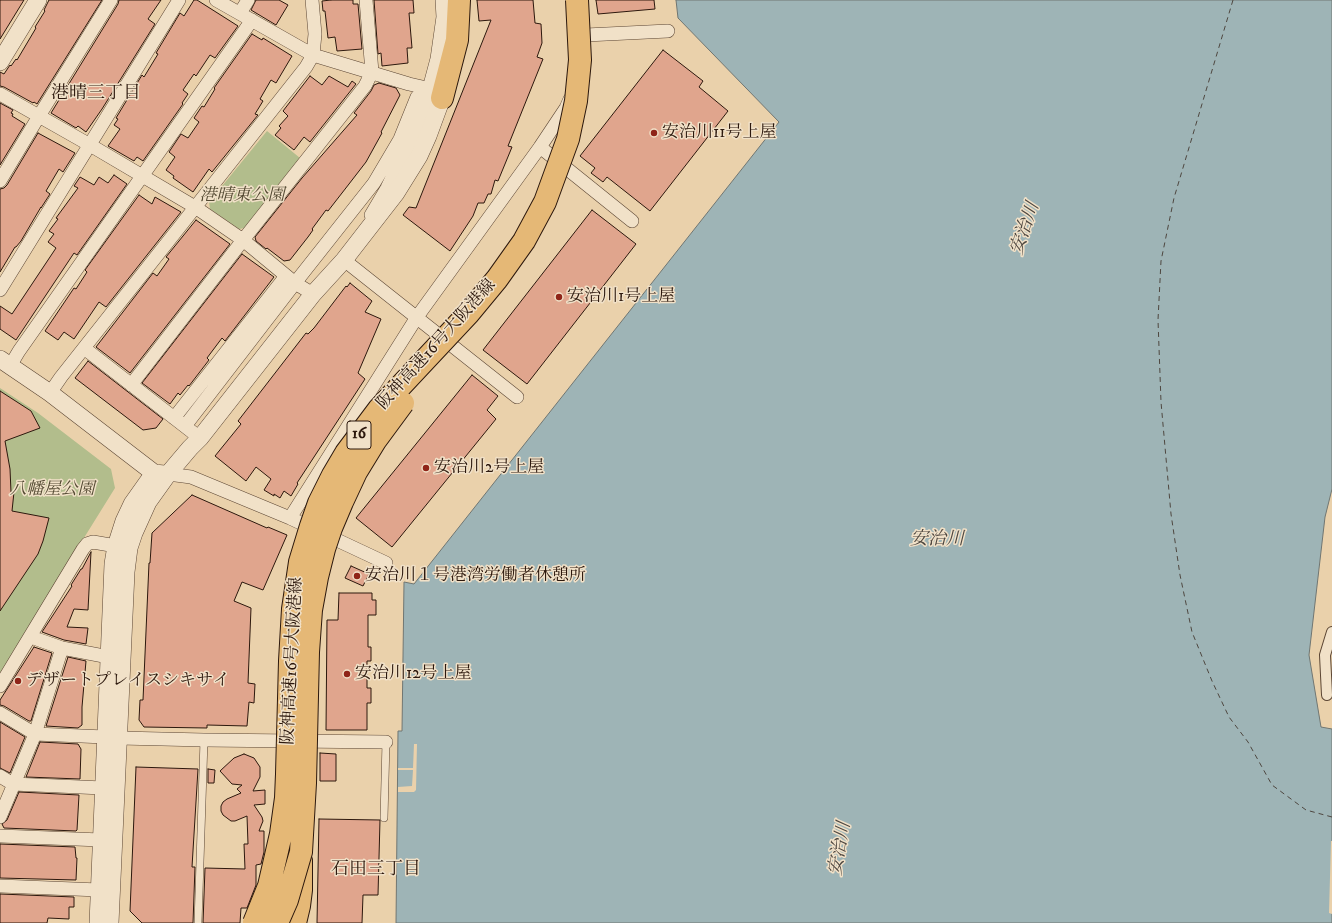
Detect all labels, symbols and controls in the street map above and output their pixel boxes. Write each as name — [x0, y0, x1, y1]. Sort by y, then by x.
district label: 港晴三丁目 — [51, 83, 141, 105]
place label: 安治川11号上屋 — [662, 123, 776, 143]
marker: 安治川11号上屋 — [649, 128, 659, 138]
park label: 港晴東公園 — [200, 186, 284, 206]
water label: 安治川 — [1007, 200, 1045, 258]
street label: 阪神高速16号大阪港線 — [373, 276, 501, 414]
place label: 安治川1号上屋 — [567, 287, 675, 307]
marker: 安治川1号上屋 — [554, 292, 564, 302]
road number: 16 — [347, 421, 371, 449]
place label: 安治川2号上屋 — [434, 458, 544, 478]
marker: 安治川2号上屋 — [421, 463, 431, 473]
park label: 八幡屋公園 — [10, 480, 94, 500]
water label: 安治川 — [910, 529, 964, 551]
place label: 安治川１号港湾労働者休憩所 — [365, 566, 586, 586]
marker: 安治川１号港湾労働者休憩所 — [352, 571, 362, 581]
street label: 阪神高速16号大阪港線 — [278, 577, 308, 745]
place label: 安治川12号上屋 — [355, 664, 472, 684]
marker: 安治川12号上屋 — [342, 669, 352, 679]
place label: デザートプレイスシキサイ — [26, 671, 230, 691]
marker: デザートプレイスシキサイ — [13, 676, 23, 686]
water label: 安治川 — [826, 821, 856, 877]
district label: 石田三丁目 — [331, 859, 421, 881]

